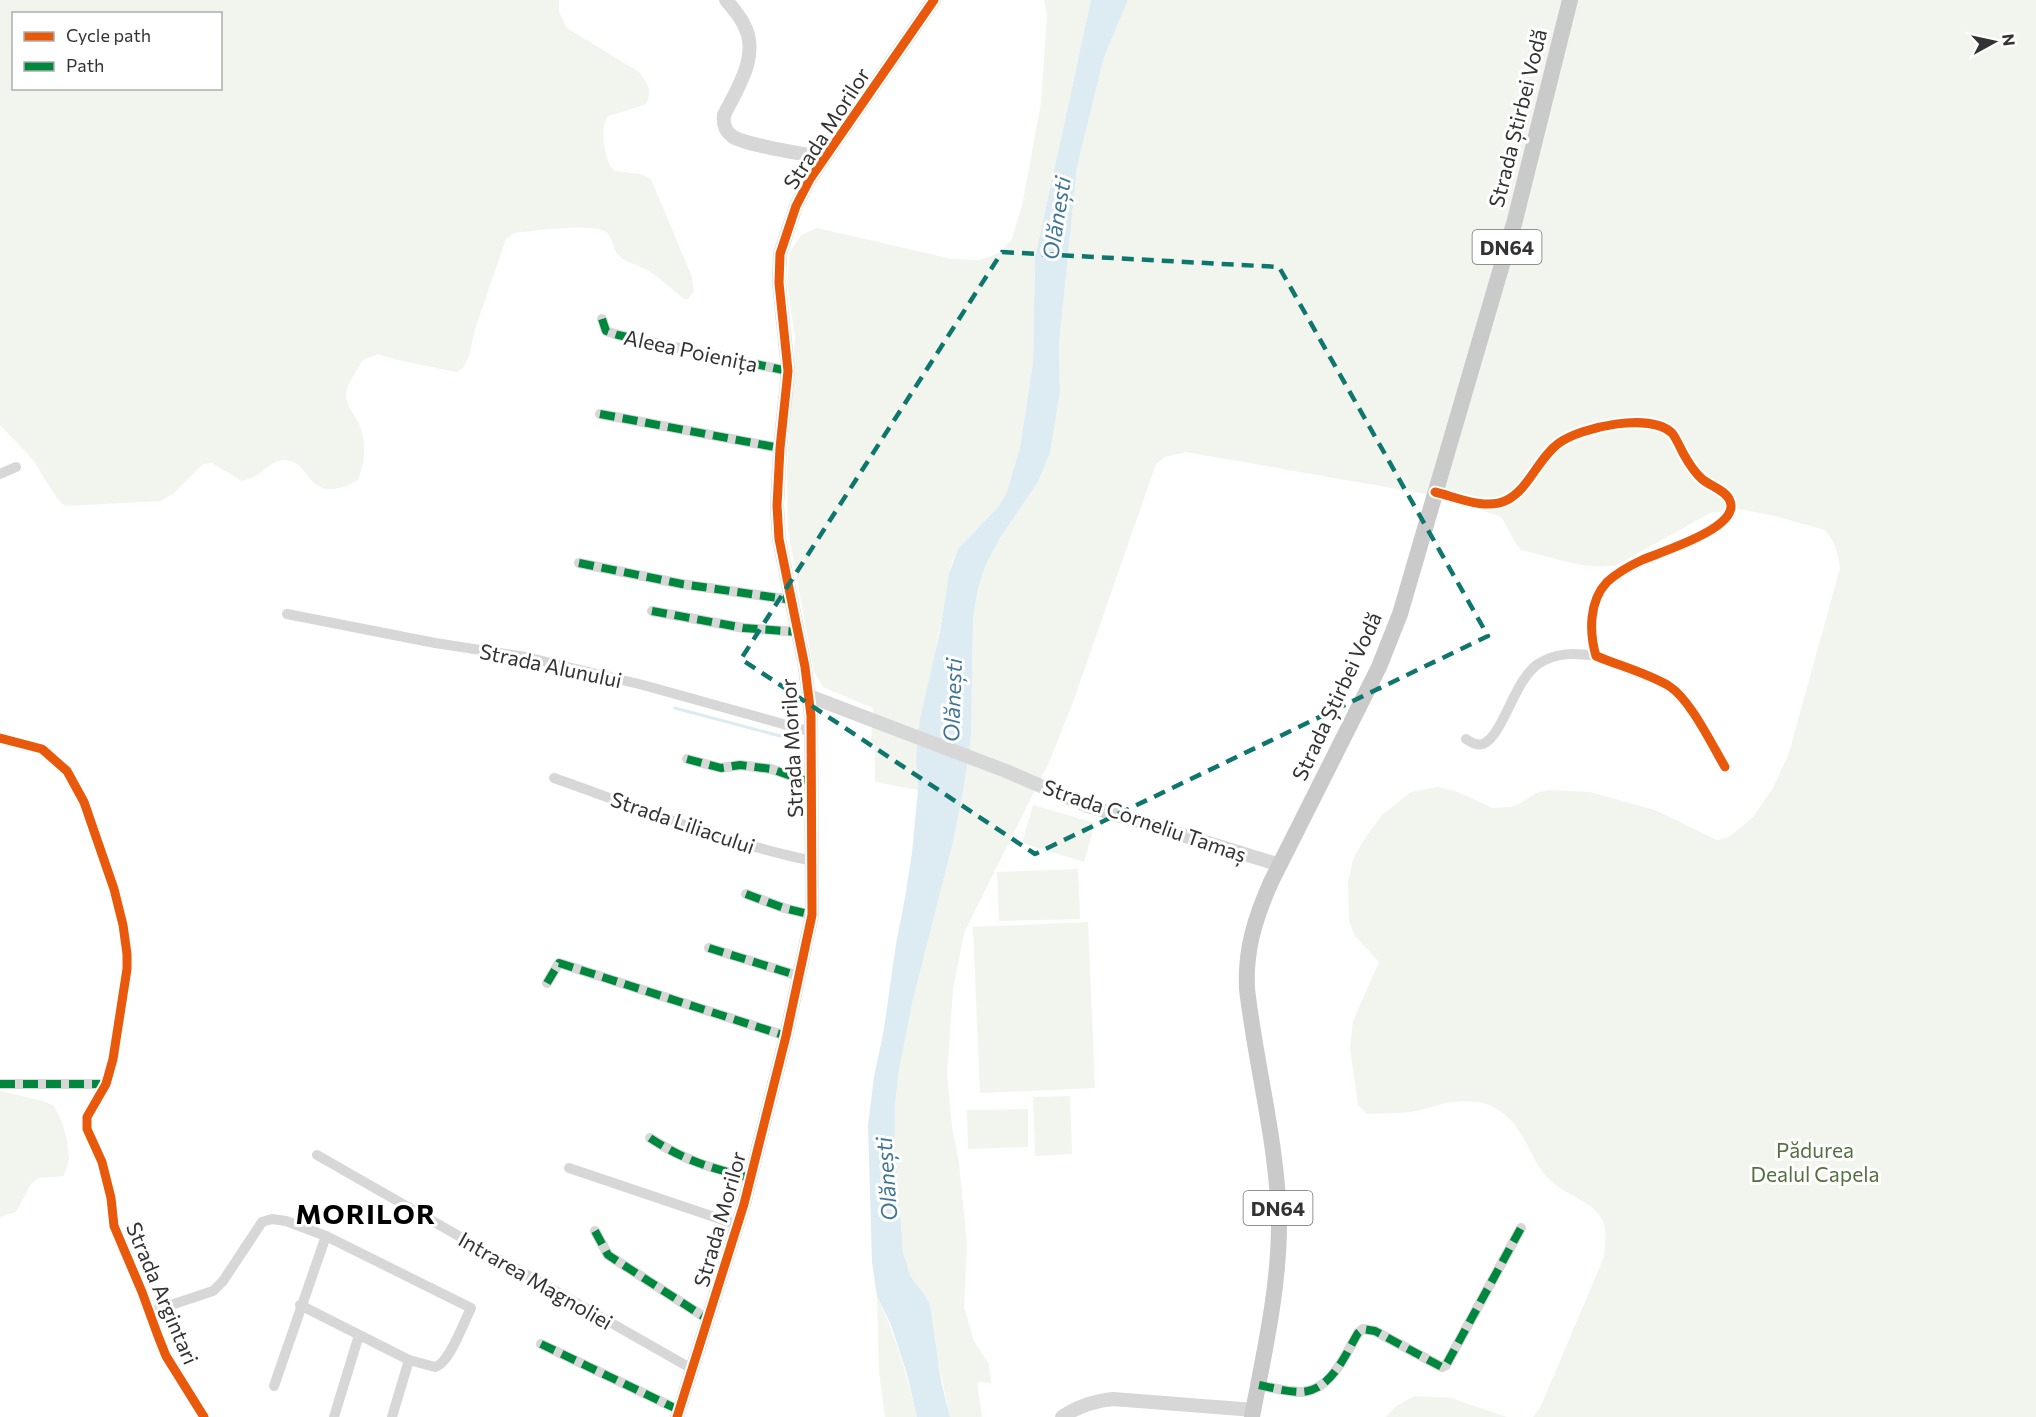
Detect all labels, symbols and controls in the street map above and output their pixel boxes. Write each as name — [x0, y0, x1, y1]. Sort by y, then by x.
legend — [12, 12, 222, 90]
north arrow — [1964, 12, 2024, 72]
text: Cycle path — [66, 24, 151, 46]
street label: Strada Știrbei Vodă — [1483, 26, 1553, 210]
text: N — [1999, 33, 2020, 47]
text: Path — [66, 54, 104, 76]
street label: Strada Morilor — [777, 63, 875, 193]
water label: Olănești — [1036, 173, 1077, 262]
road number: DN64 — [1472, 230, 1541, 264]
street label: Aleea Poienița — [622, 324, 760, 378]
street label: Strada Știrbei Vodă — [1286, 608, 1388, 785]
street label: Strada Alunului — [478, 638, 624, 692]
water label: Olănești — [937, 656, 968, 742]
street label: Strada Morilor — [775, 678, 807, 818]
street label: Strada Corneliu Tamaș — [1039, 773, 1250, 868]
street label: Strada Liliacului — [608, 786, 758, 858]
water label: Olănești — [870, 1135, 903, 1222]
park label: Pădurea Dealul Capela — [1750, 1137, 1880, 1186]
street label: Strada Morilor — [688, 1148, 750, 1290]
road number: DN64 — [1244, 1191, 1312, 1225]
district label: MORILOR — [295, 1197, 437, 1230]
street label: Strada Argintari — [122, 1218, 204, 1368]
street label: Intrarea Magnoliei — [454, 1226, 618, 1334]

